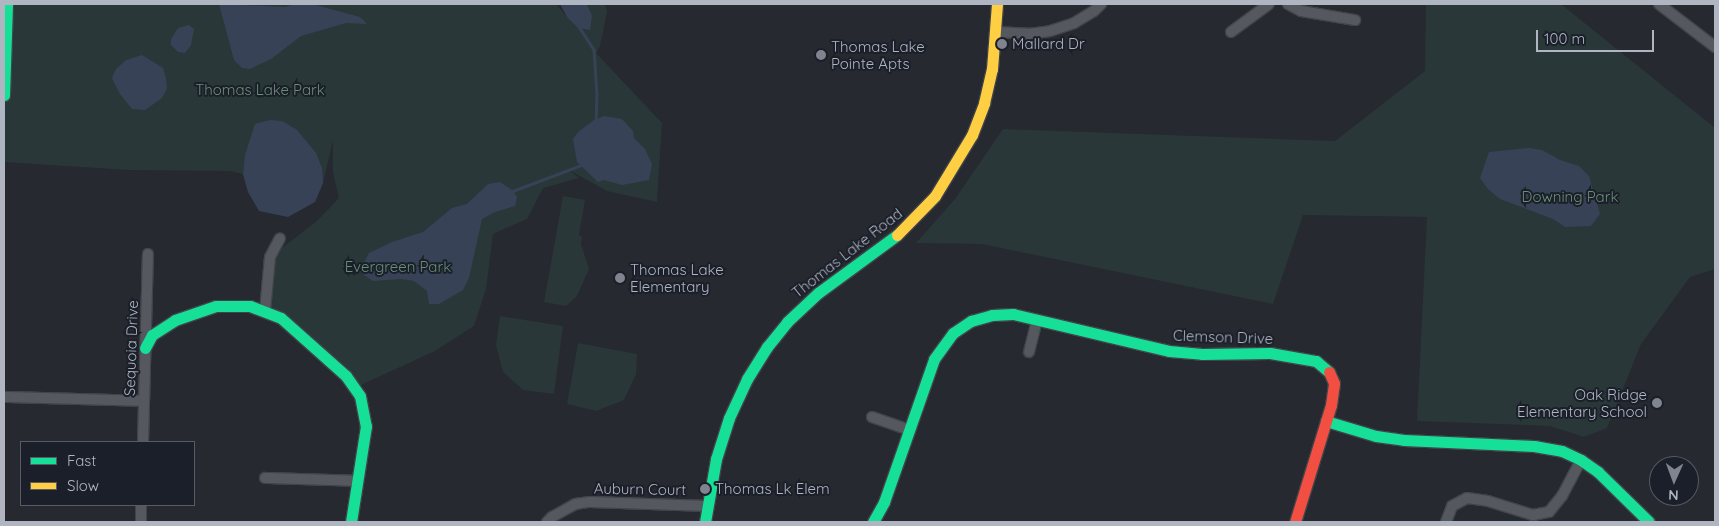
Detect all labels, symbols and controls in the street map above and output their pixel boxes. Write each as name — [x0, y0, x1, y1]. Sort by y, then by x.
scale bar — [1539, 20, 1656, 52]
text: 100 m — [1544, 29, 1585, 48]
place label: Mallard Dr — [1012, 35, 1085, 53]
place label: Thomas Lake Pointe Apts — [831, 37, 925, 72]
marker: Mallard Dr — [996, 38, 1008, 50]
marker: Thomas Lake Pointe Apts — [815, 49, 827, 61]
park label: Thomas Lake Park — [195, 81, 325, 99]
park label: Downing Park — [1521, 188, 1619, 206]
street label: Thomas Lake Road — [788, 204, 906, 302]
park label: Evergreen Park — [345, 258, 451, 276]
place label: Thomas Lake Elementary — [630, 260, 724, 295]
marker: Thomas Lake Elementary — [614, 272, 626, 284]
street label: Sequoia Drive — [120, 300, 142, 396]
street label: Clemson Drive — [1173, 326, 1273, 348]
place label: Oak Ridge Elementary School — [1517, 385, 1647, 420]
marker: Oak Ridge Elementary School — [1651, 397, 1663, 409]
legend — [20, 441, 195, 506]
text: Fast — [67, 451, 96, 470]
north arrow — [1649, 456, 1699, 506]
text: Slow — [67, 476, 99, 495]
street label: Auburn Court — [594, 479, 686, 499]
place label: Thomas Lk Elem — [715, 480, 830, 498]
marker: Thomas Lk Elem — [699, 483, 711, 495]
text: N — [1668, 486, 1679, 504]

